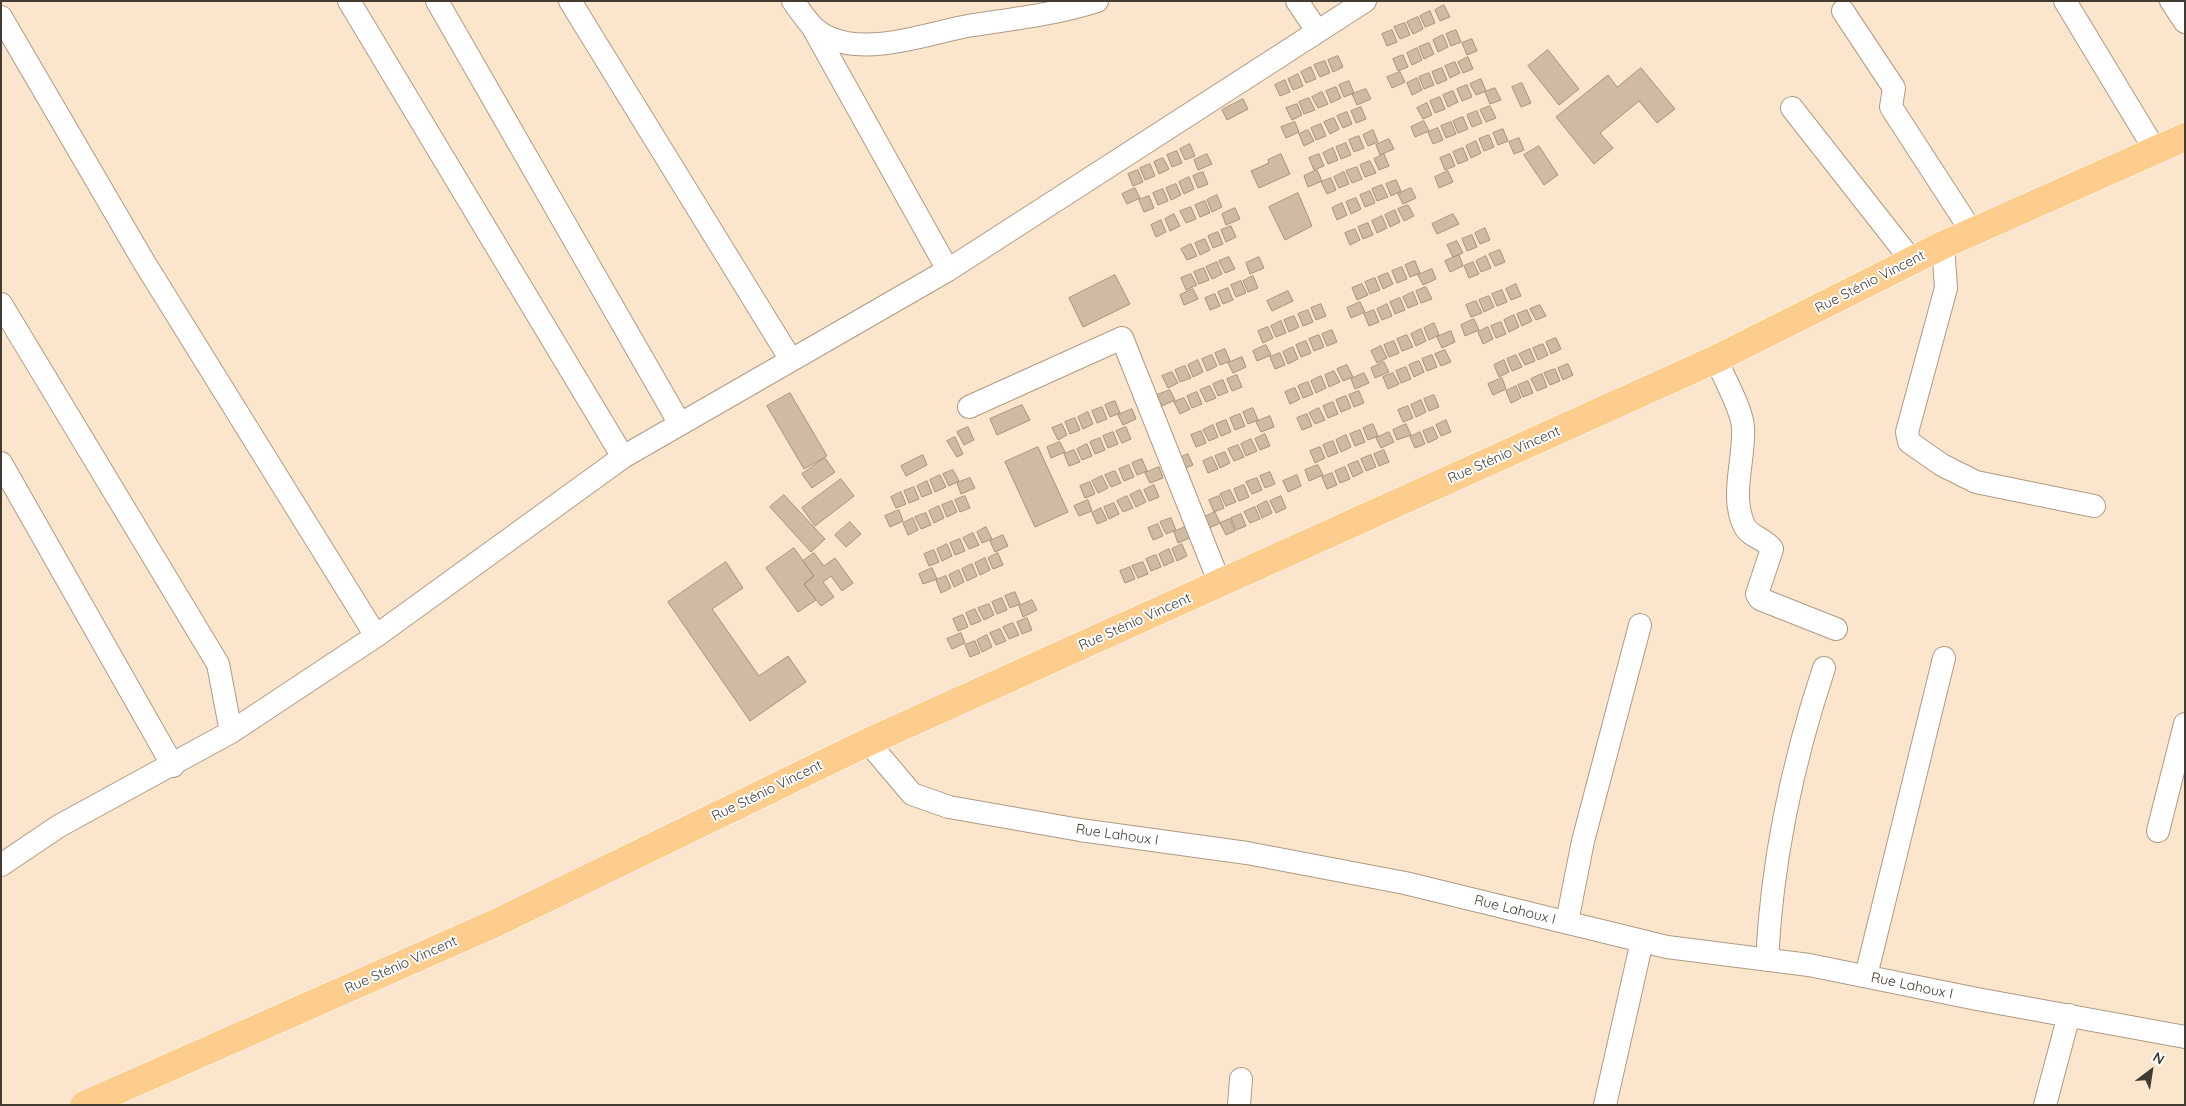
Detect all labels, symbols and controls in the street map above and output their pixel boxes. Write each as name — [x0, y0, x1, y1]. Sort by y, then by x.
street label: Rue Sténio Vincent — [1812, 247, 1928, 317]
street label: Rue Sténio Vincent — [1445, 423, 1563, 487]
street label: Rue Sténio Vincent — [1076, 590, 1194, 654]
street label: Rue Sténio Vincent — [709, 757, 825, 825]
street label: Rue Lahoux I — [1075, 821, 1159, 849]
street label: Rue Lahoux I — [1473, 892, 1557, 928]
street label: Rue Sténio Vincent — [342, 933, 460, 997]
street label: Rue Lahoux I — [1869, 969, 1955, 1003]
north arrow — [2126, 1046, 2176, 1096]
text: N — [2150, 1048, 2168, 1069]

